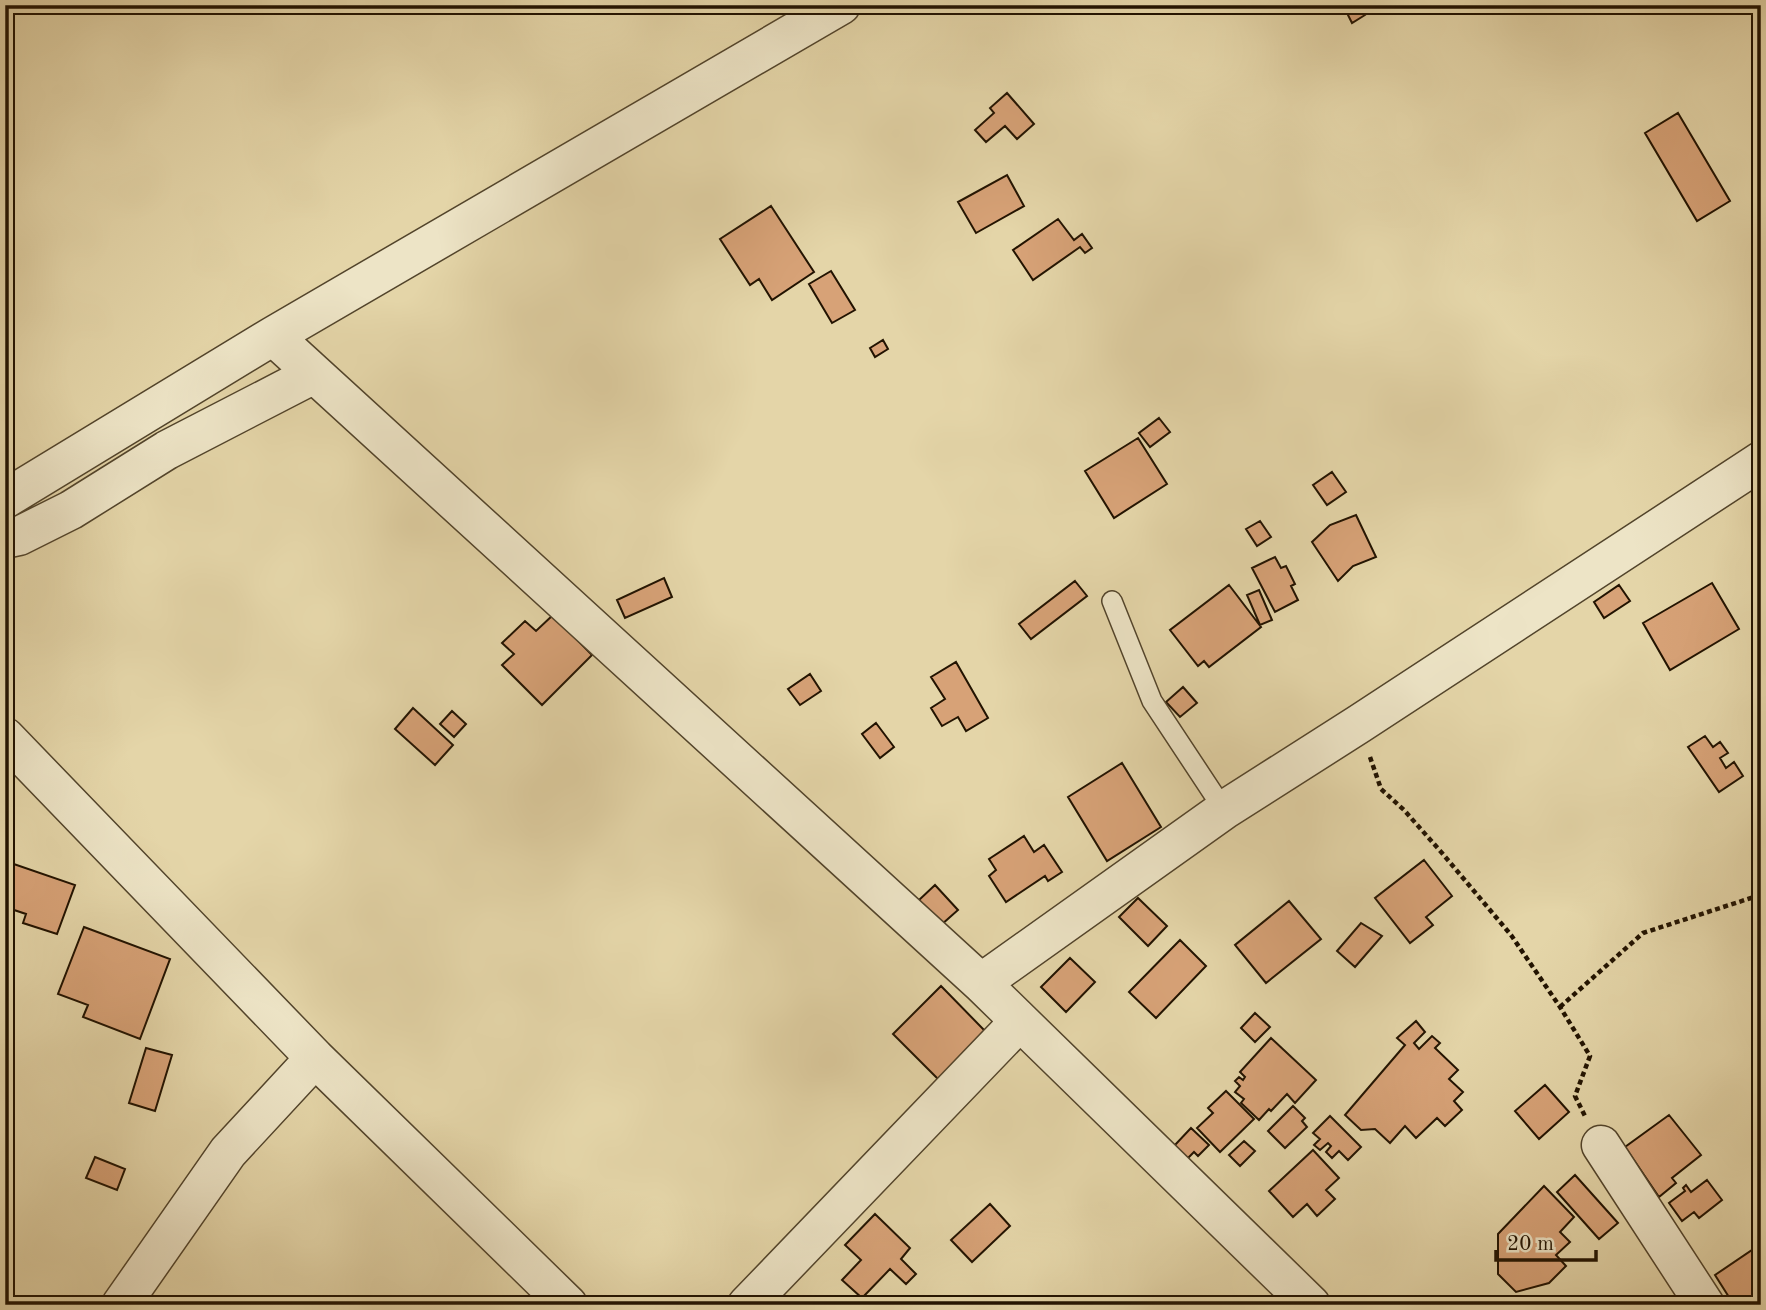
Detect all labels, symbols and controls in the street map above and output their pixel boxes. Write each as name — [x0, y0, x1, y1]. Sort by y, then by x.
scale bar — [1496, 1219, 1596, 1263]
text: 20 m — [1507, 1234, 1554, 1255]

